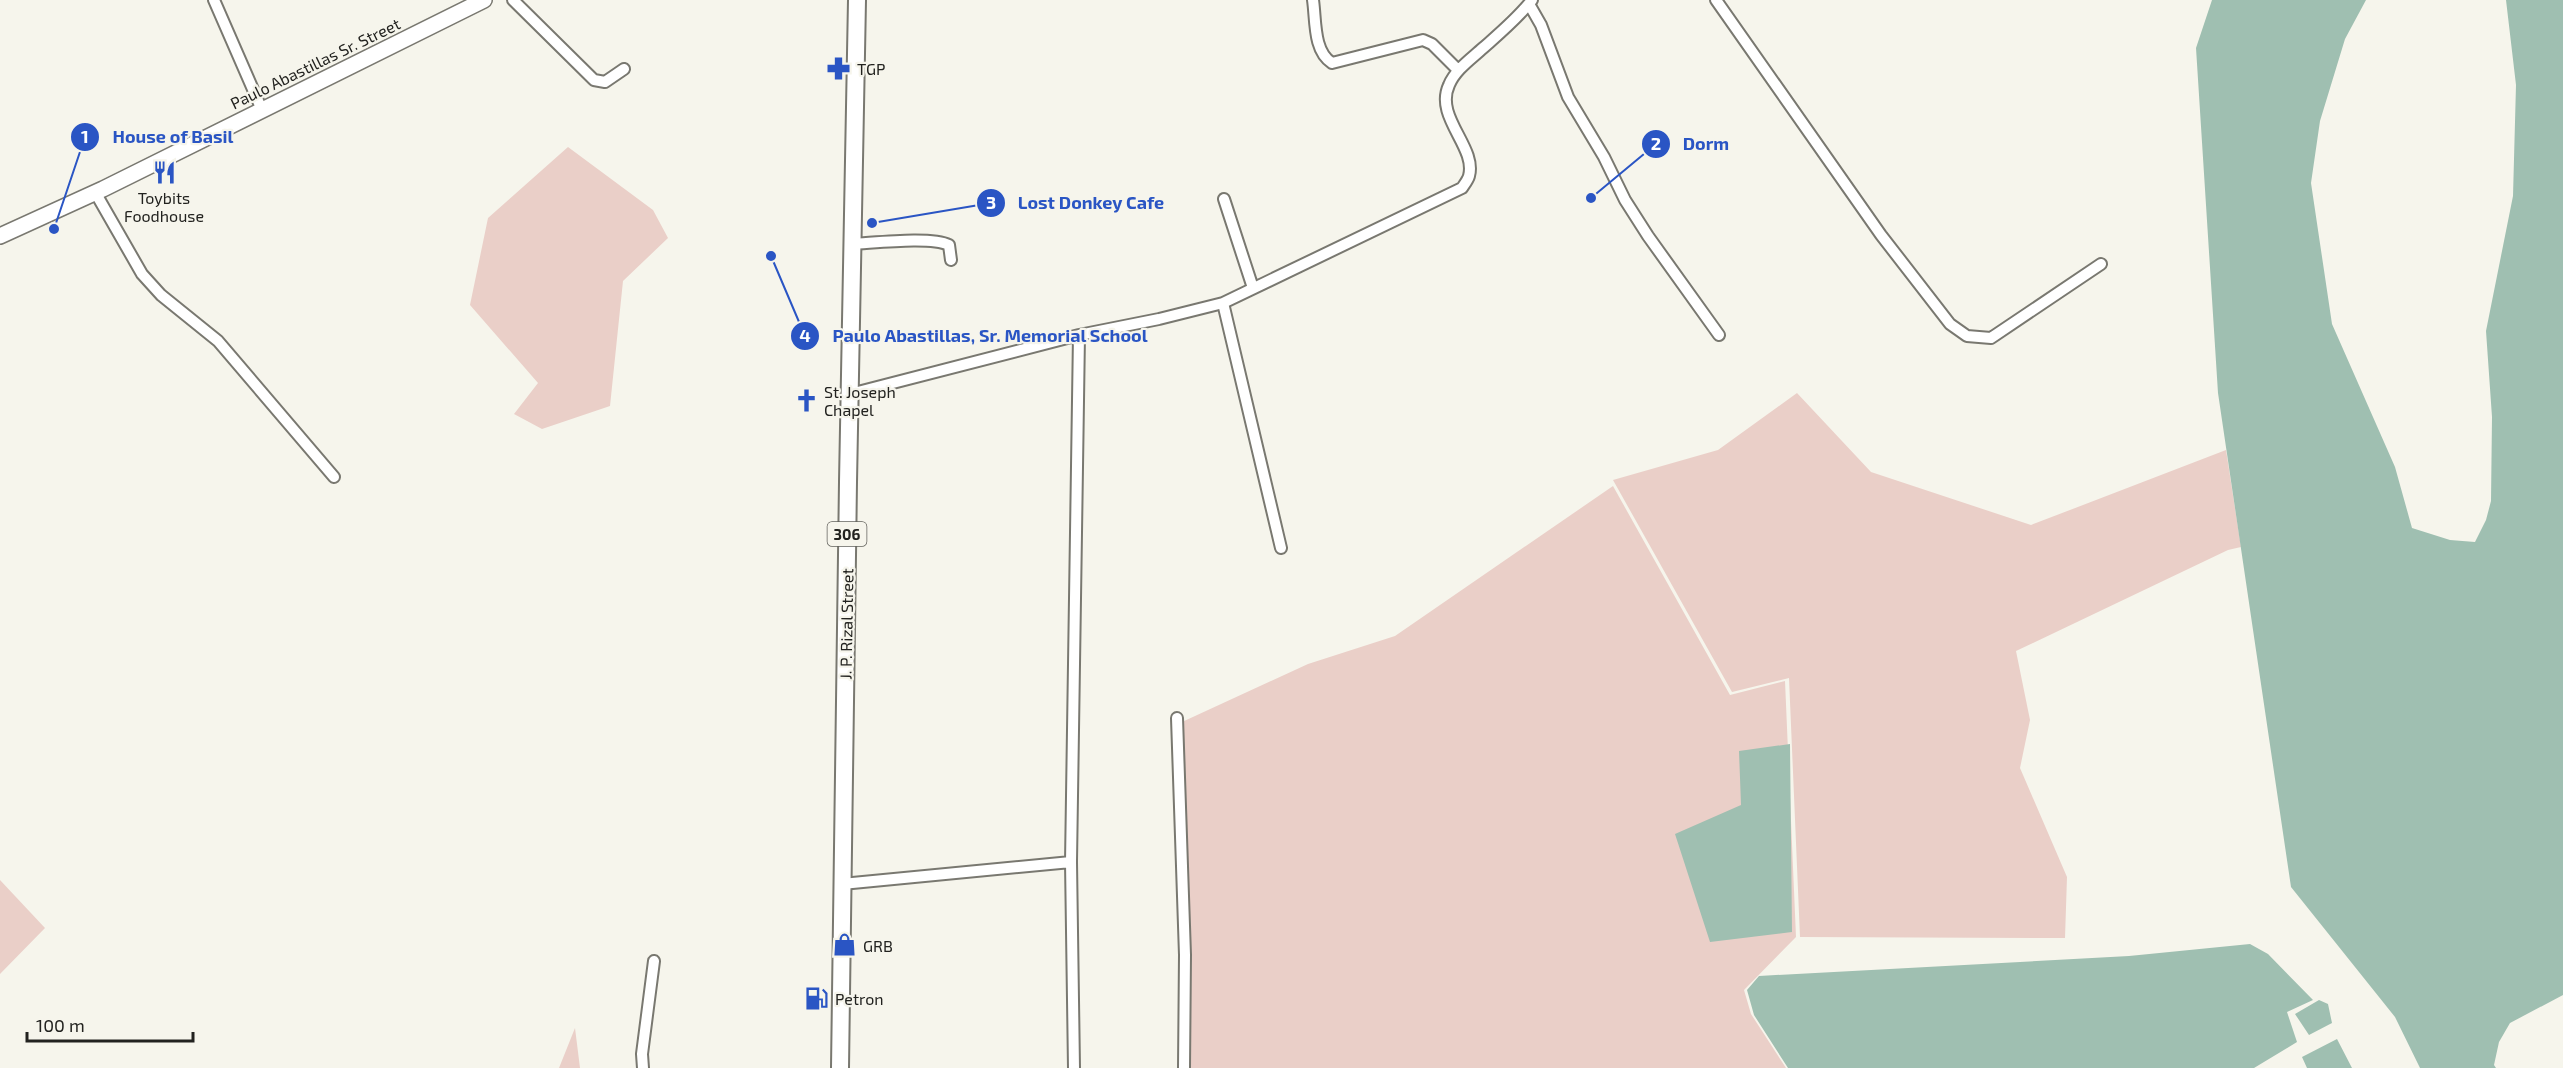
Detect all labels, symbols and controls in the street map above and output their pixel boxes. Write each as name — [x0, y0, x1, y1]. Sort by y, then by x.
street label: Paulo Abastillas Sr. Street — [227, 14, 403, 112]
pharmacy icon: TGP — [826, 55, 852, 81]
place label: TGP — [857, 59, 886, 78]
callout: House of Basil — [70, 119, 245, 155]
text: 1 — [81, 125, 89, 147]
text: House of Basil — [113, 125, 234, 147]
callout: Dorm — [1641, 126, 1741, 162]
text: 2 — [1651, 132, 1661, 154]
text: Dorm — [1683, 132, 1729, 154]
restaurant icon: Toybits Foodhouse — [151, 159, 177, 185]
callout: Lost Donkey Cafe — [976, 185, 1177, 221]
place label: Toybits Foodhouse — [124, 188, 204, 225]
text: 3 — [986, 191, 996, 213]
text: Lost Donkey Cafe — [1018, 191, 1164, 213]
callout: Paulo Abastillas, Sr. Memorial School — [790, 318, 1160, 354]
text: 4 — [799, 324, 811, 346]
text: Paulo Abastillas, Sr. Memorial School — [832, 324, 1148, 346]
place label: St. Joseph Chapel — [824, 382, 896, 419]
church icon: St. Joseph Chapel — [793, 387, 819, 413]
road number: 306 — [828, 522, 866, 546]
street label: J. P. Rizal Street — [836, 568, 856, 680]
shop icon: GRB — [832, 932, 858, 958]
place label: GRB — [863, 936, 893, 955]
fuel station icon: Petron — [804, 985, 830, 1011]
place label: Petron — [835, 989, 884, 1008]
scale bar — [27, 1005, 194, 1043]
text: 100 m — [36, 1014, 85, 1036]

